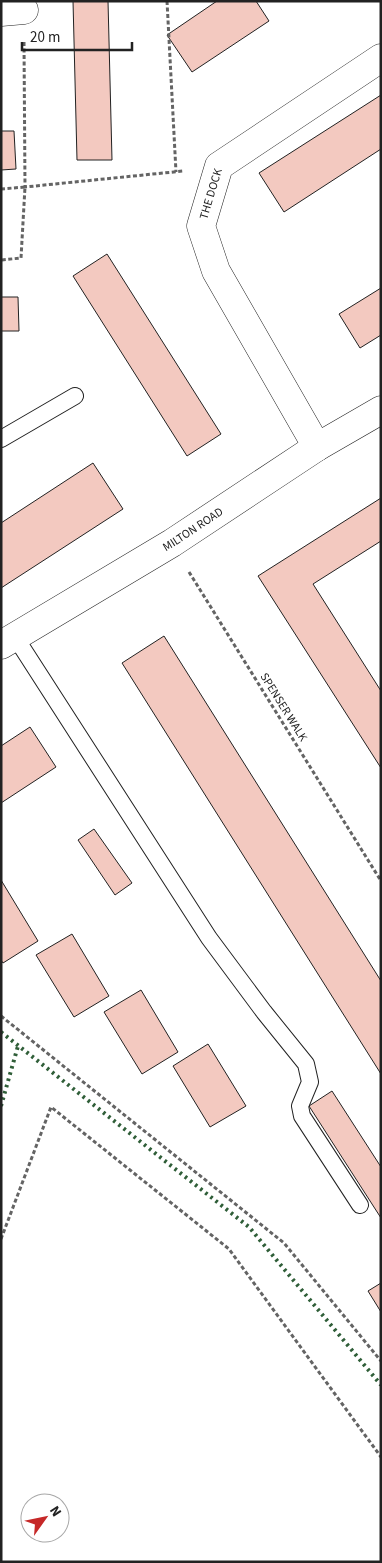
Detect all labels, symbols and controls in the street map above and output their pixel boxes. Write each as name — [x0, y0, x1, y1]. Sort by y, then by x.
scale bar — [22, 20, 132, 52]
text: 20 m — [30, 27, 60, 48]
street label: THE DOCK — [196, 166, 227, 221]
street label: MILTON ROAD — [160, 503, 227, 556]
street label: SPENSER WALK — [256, 670, 311, 745]
north arrow — [20, 1493, 70, 1543]
text: N — [44, 1502, 66, 1521]

